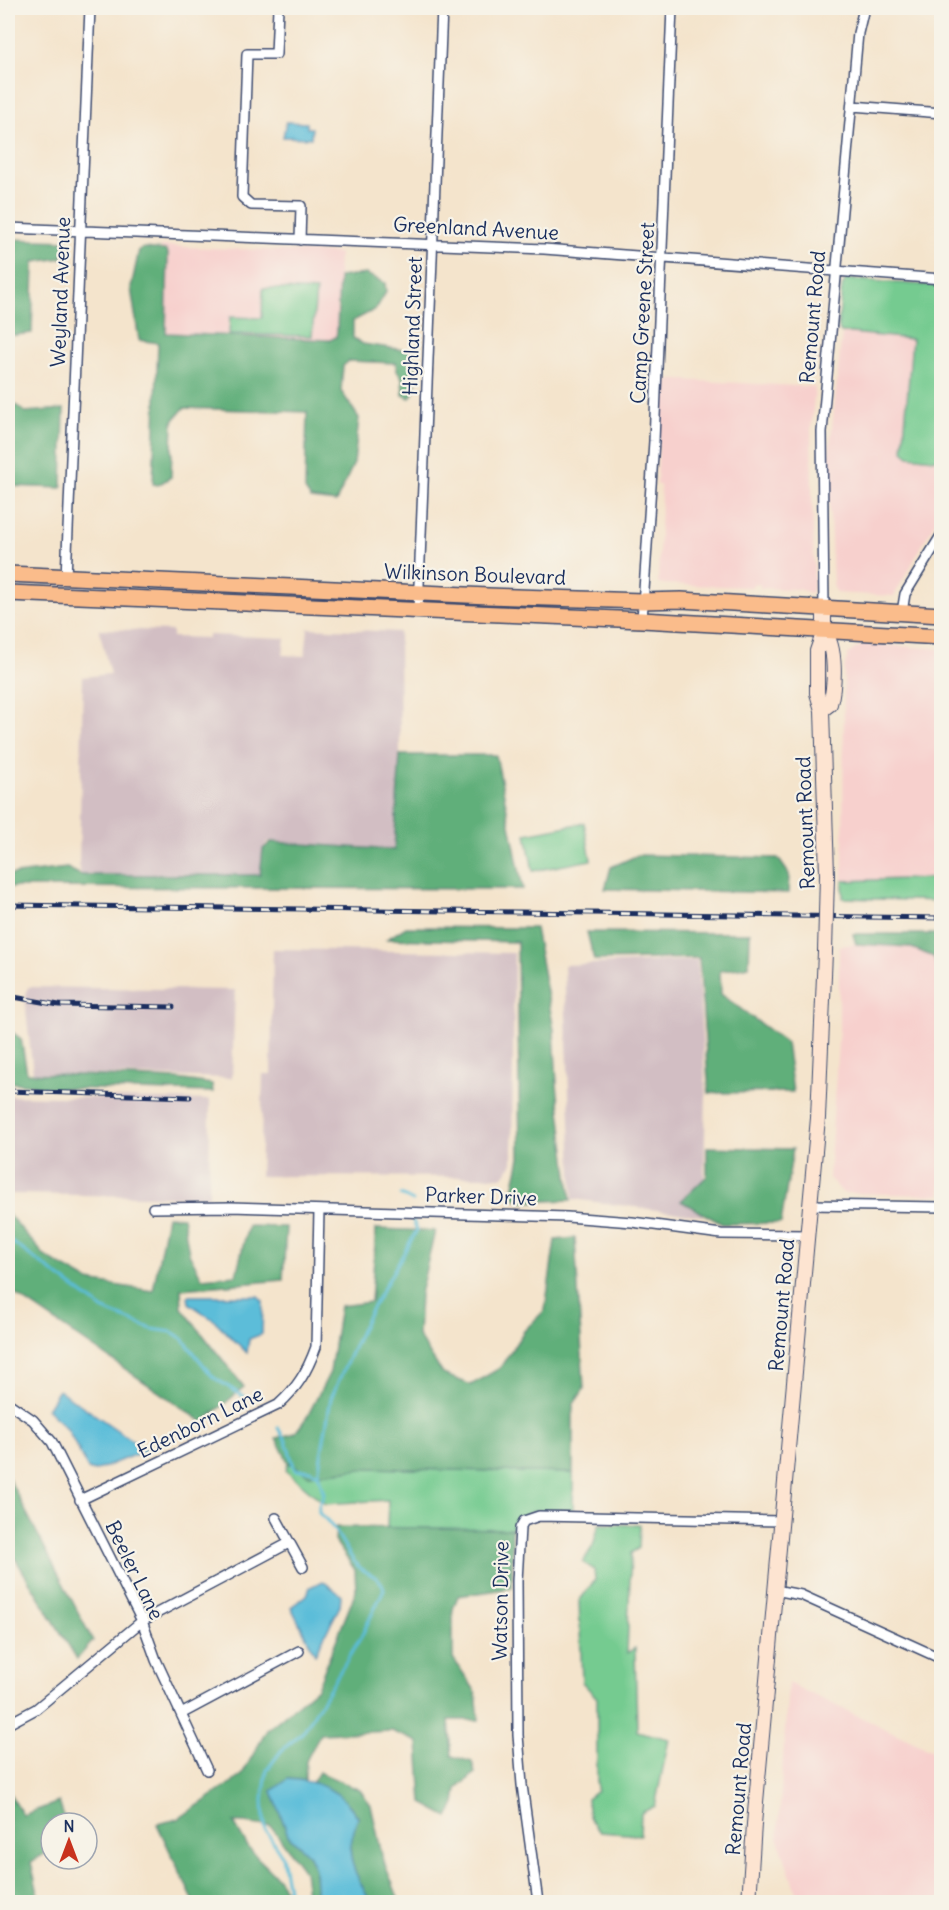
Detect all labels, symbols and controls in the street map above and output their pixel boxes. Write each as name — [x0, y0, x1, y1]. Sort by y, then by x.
street label: Greenland Avenue — [392, 211, 560, 245]
street label: Weyland Avenue — [45, 216, 75, 368]
street label: Camp Greene Street — [625, 221, 659, 405]
street label: Remount Road — [794, 249, 830, 385]
street label: Highland Street — [397, 256, 427, 396]
street label: Wilkinson Boulevard — [384, 558, 567, 590]
street label: Remount Road — [790, 756, 820, 890]
street label: Parker Drive — [425, 1182, 537, 1210]
street label: Remount Road — [763, 1237, 799, 1373]
street label: Edenborn Lane — [133, 1381, 267, 1463]
street label: Beeler Lane — [100, 1516, 170, 1624]
street label: Watson Drive — [486, 1541, 514, 1661]
street label: Remount Road — [720, 1721, 756, 1857]
north arrow — [39, 1811, 99, 1871]
text: N — [63, 1816, 75, 1836]

